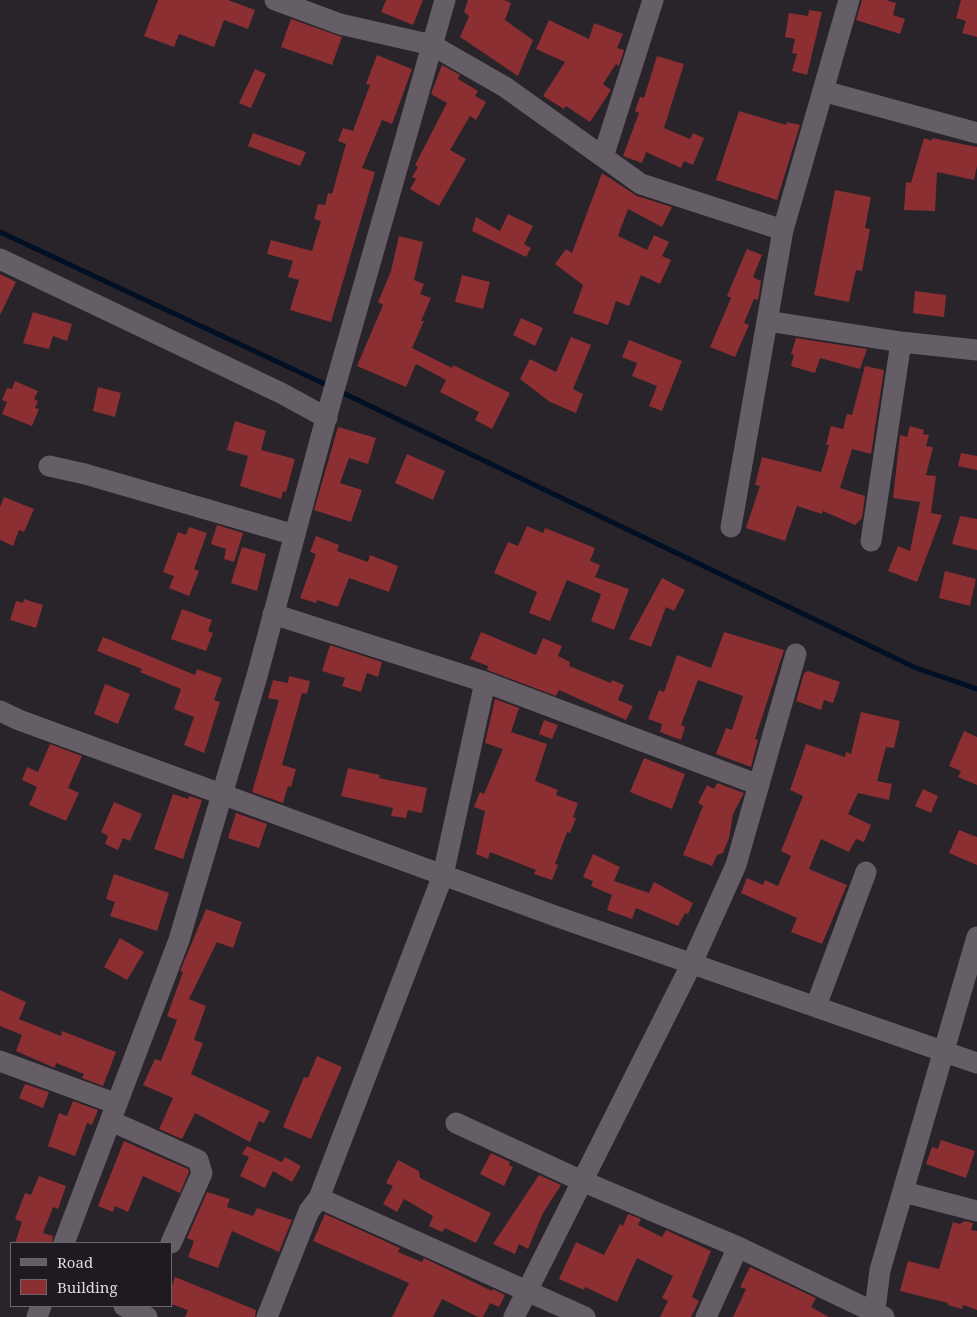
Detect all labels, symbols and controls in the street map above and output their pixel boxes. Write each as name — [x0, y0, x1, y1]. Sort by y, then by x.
legend — [10, 1242, 172, 1307]
text: Road — [57, 1252, 93, 1272]
text: Building — [57, 1277, 118, 1297]

